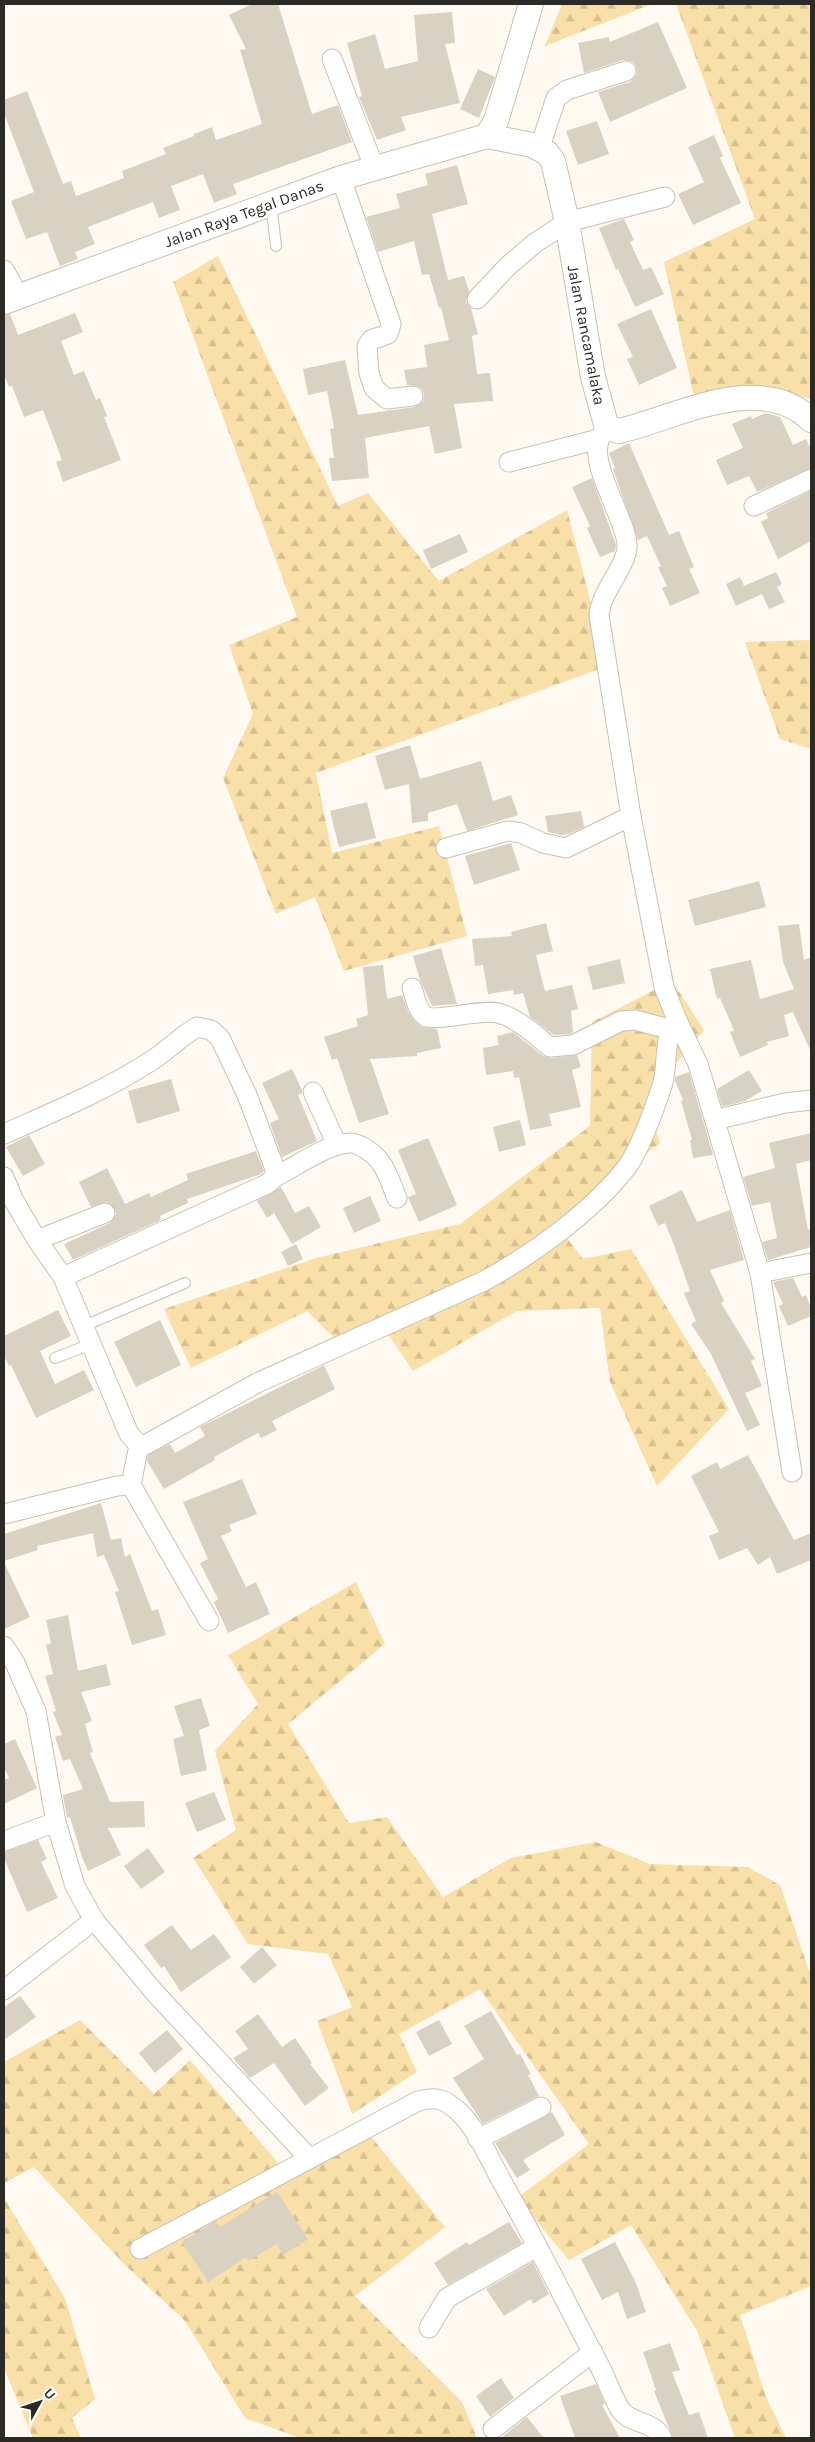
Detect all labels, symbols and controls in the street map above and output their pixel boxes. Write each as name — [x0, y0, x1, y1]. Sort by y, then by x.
street label: Jalan Raya Tegal Danas — [162, 176, 326, 251]
street label: Jalan Rancamalaka — [564, 263, 609, 407]
north arrow — [15, 2377, 65, 2427]
text: U — [40, 2385, 59, 2403]

